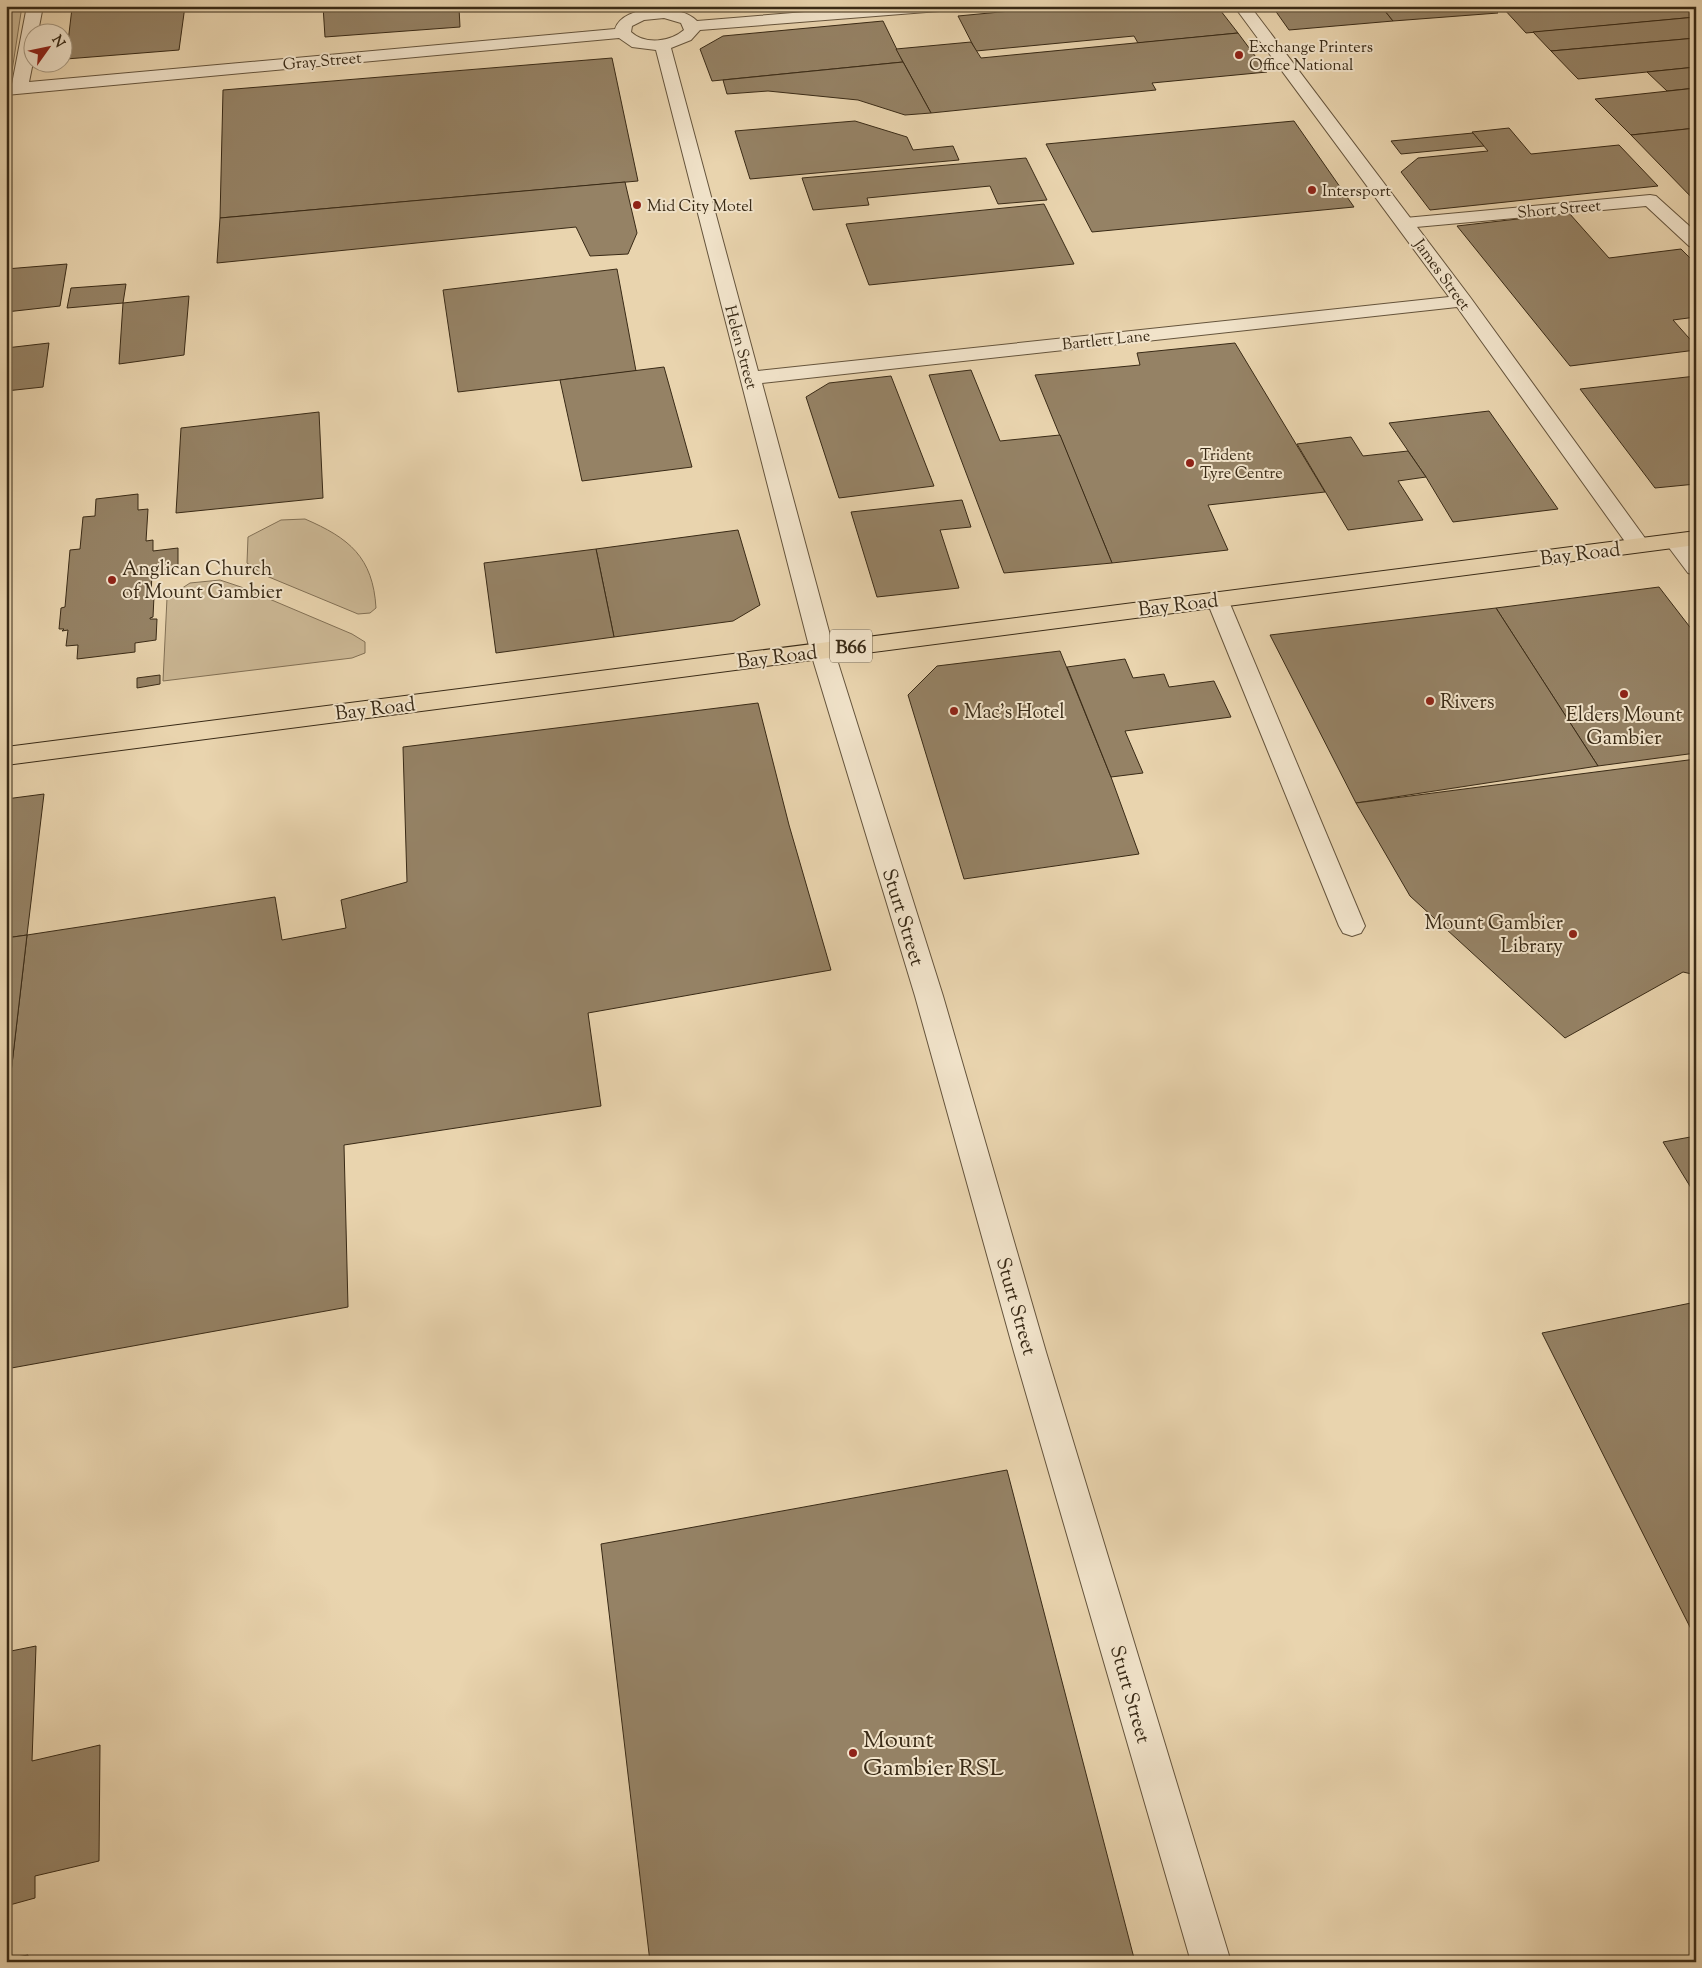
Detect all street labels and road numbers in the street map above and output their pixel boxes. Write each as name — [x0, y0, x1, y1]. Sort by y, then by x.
street label: Gray Street — [282, 48, 363, 77]
street label: Short Street — [1517, 195, 1602, 226]
street label: James Street — [1407, 234, 1475, 316]
street label: Helen Street — [717, 303, 762, 393]
street label: Bartlett Lane — [1061, 325, 1151, 358]
street label: Bay Road — [1538, 536, 1622, 575]
street label: Bay Road — [1136, 587, 1220, 626]
road number: B66 — [830, 630, 872, 662]
street label: Bay Road — [735, 639, 819, 678]
street label: Bay Road — [333, 691, 417, 730]
street label: Sturt Street — [873, 865, 930, 970]
street label: Sturt Street — [987, 1254, 1042, 1359]
street label: Sturt Street — [1101, 1642, 1156, 1747]

